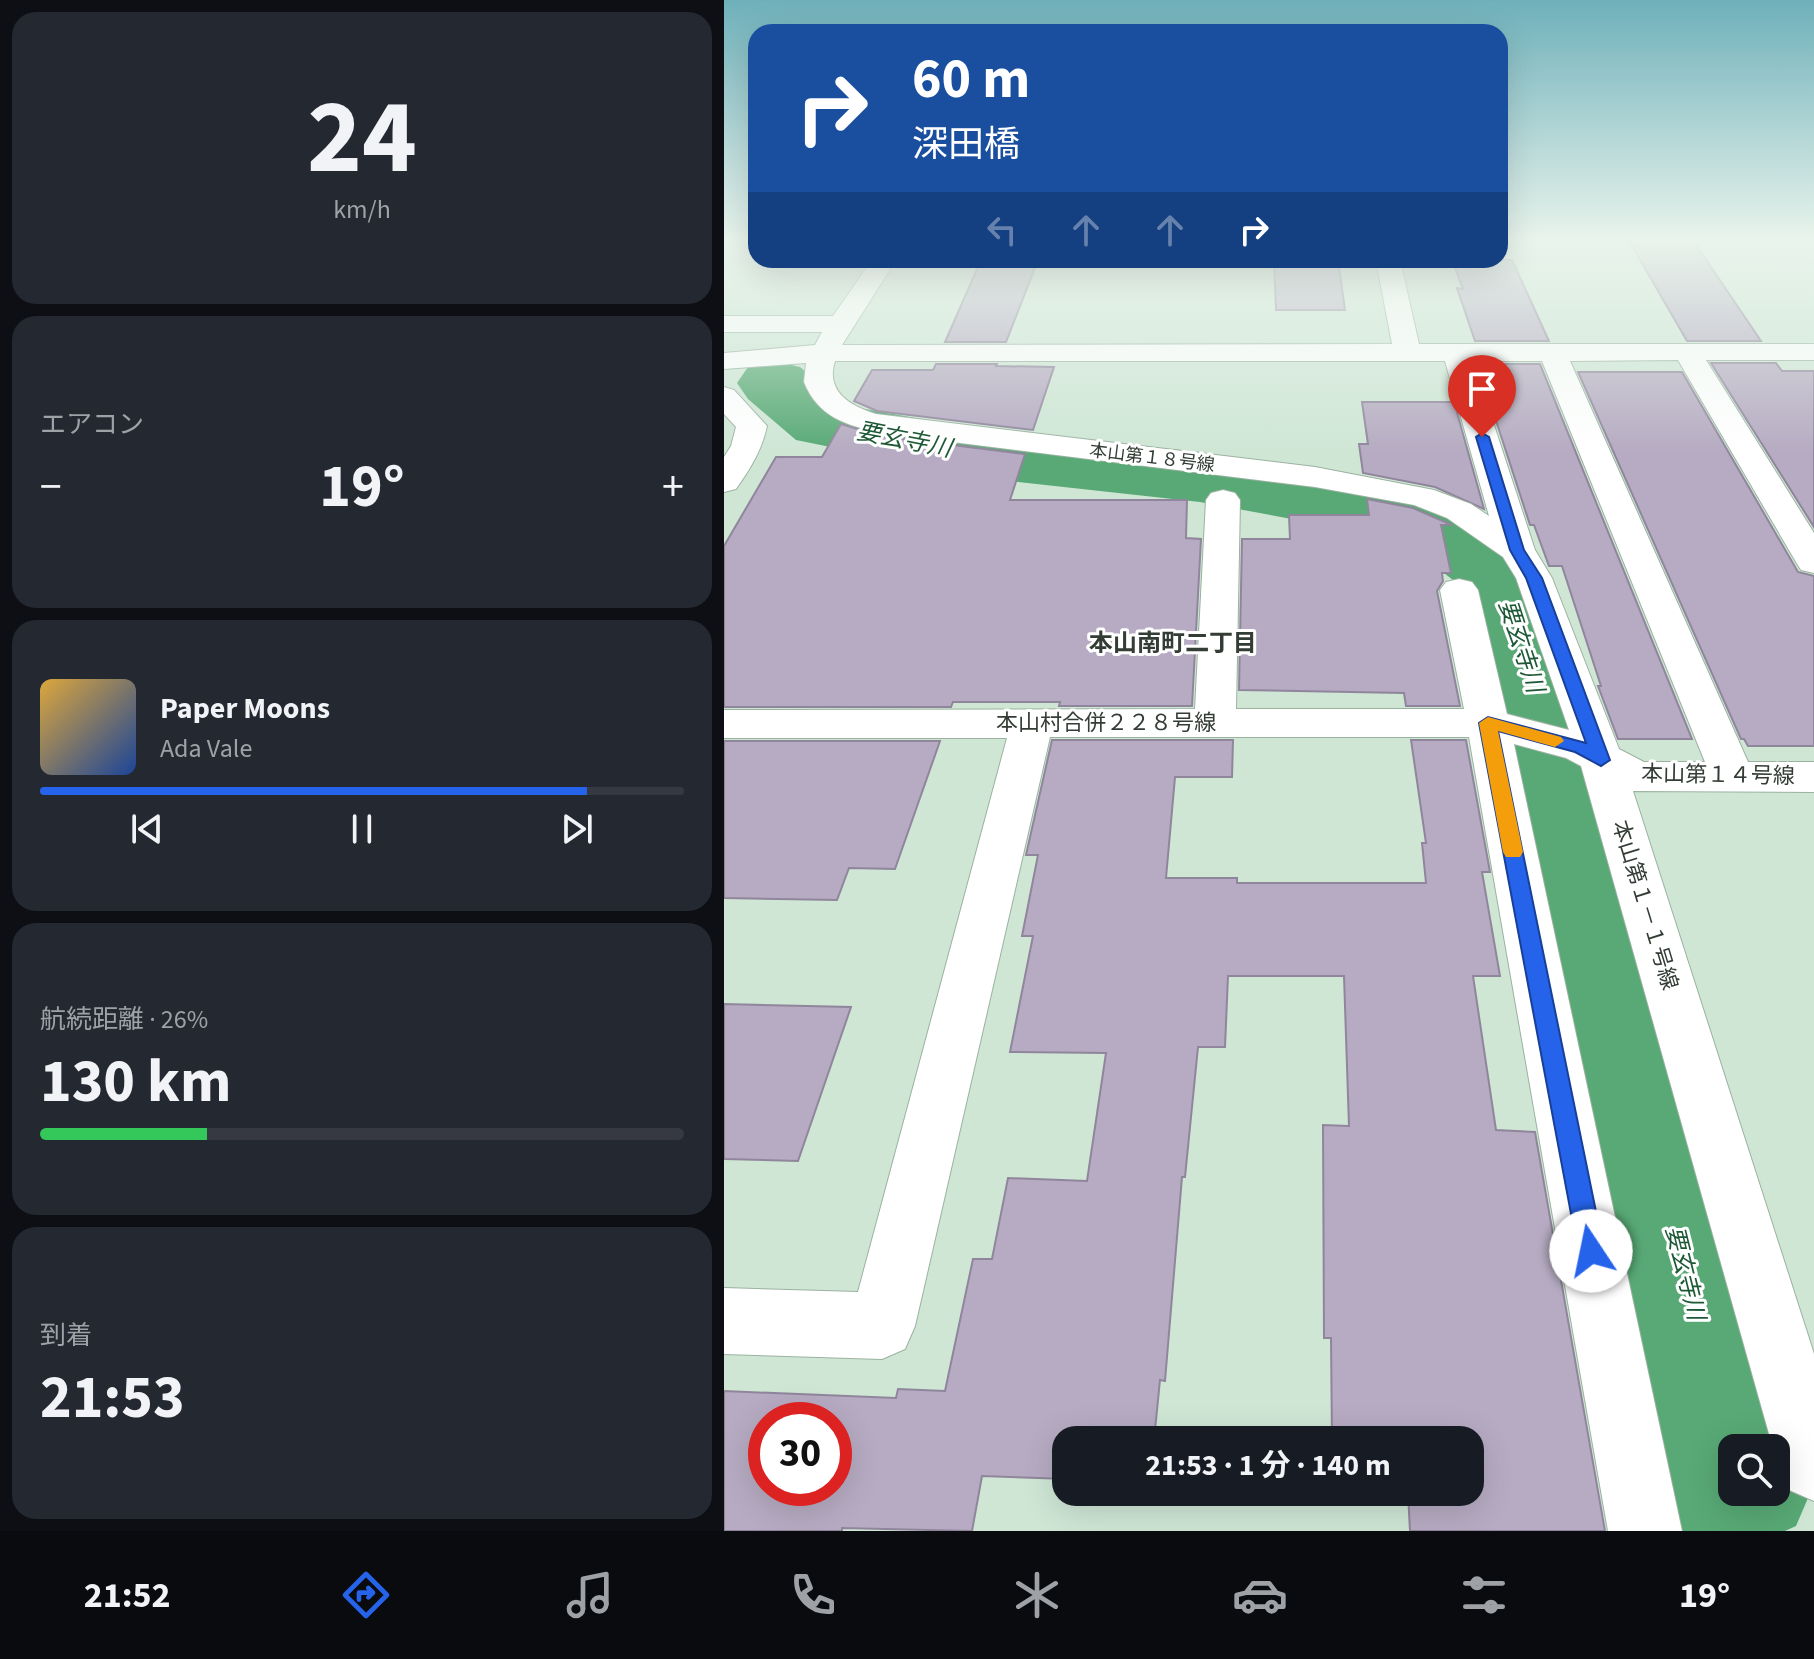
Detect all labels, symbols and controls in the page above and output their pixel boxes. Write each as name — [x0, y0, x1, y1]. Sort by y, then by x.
text: 60 m — [912, 40, 1030, 119]
icon: right — [780, 56, 884, 160]
text: 24 — [307, 65, 417, 213]
text: 深田橋 — [912, 119, 1020, 170]
text: km/h — [333, 191, 391, 228]
icon: left — [980, 208, 1024, 252]
icon: ahead — [1064, 208, 1108, 252]
icon: ahead — [1148, 208, 1192, 252]
icon: right — [1232, 208, 1276, 252]
pin — [1448, 355, 1516, 437]
icon: arrive — [1460, 367, 1504, 411]
text: エアコン — [40, 406, 144, 443]
water label: 要玄寺川 — [854, 414, 957, 467]
street label: 本山第１８号線 — [1088, 438, 1216, 478]
text: 19° — [319, 445, 405, 530]
text: − — [40, 456, 62, 519]
text: + — [662, 456, 684, 519]
water label: 要玄寺川 — [1490, 595, 1553, 700]
district label: 本山南町二丁目 — [1089, 626, 1257, 661]
text: Paper Moons — [160, 687, 330, 730]
street label: 本山村合併２２８号線 — [996, 707, 1216, 739]
text: Ada Vale — [160, 730, 252, 767]
street label: 本山第１４号線 — [1641, 758, 1795, 792]
icon: previous — [125, 807, 169, 851]
icon: pause — [340, 807, 384, 851]
icon: next — [555, 807, 599, 851]
street label: 本山第１－１号線 — [1604, 816, 1686, 994]
text: 航続距離 · 26% — [40, 1001, 208, 1038]
text: 130 km — [40, 1040, 231, 1125]
position arrow — [1549, 1209, 1633, 1293]
water label: 要玄寺川 — [1656, 1222, 1714, 1327]
text: 到着 — [40, 1317, 92, 1354]
text: 21:53 — [40, 1356, 185, 1441]
speed limit sign: 30 — [748, 1402, 852, 1506]
map controls — [1718, 1434, 1790, 1506]
button: search — [1718, 1434, 1790, 1506]
text: 21:53 · 1 分 · 140 m — [1145, 1444, 1391, 1487]
icon: directions — [338, 1567, 394, 1623]
icon: music — [562, 1567, 618, 1623]
icon: phone — [785, 1567, 841, 1623]
icon: climate — [1009, 1567, 1065, 1623]
icon: car — [1232, 1567, 1288, 1623]
icon: filters — [1456, 1567, 1512, 1623]
text: 21:52 — [84, 1570, 171, 1621]
text: 19° — [1679, 1570, 1730, 1621]

